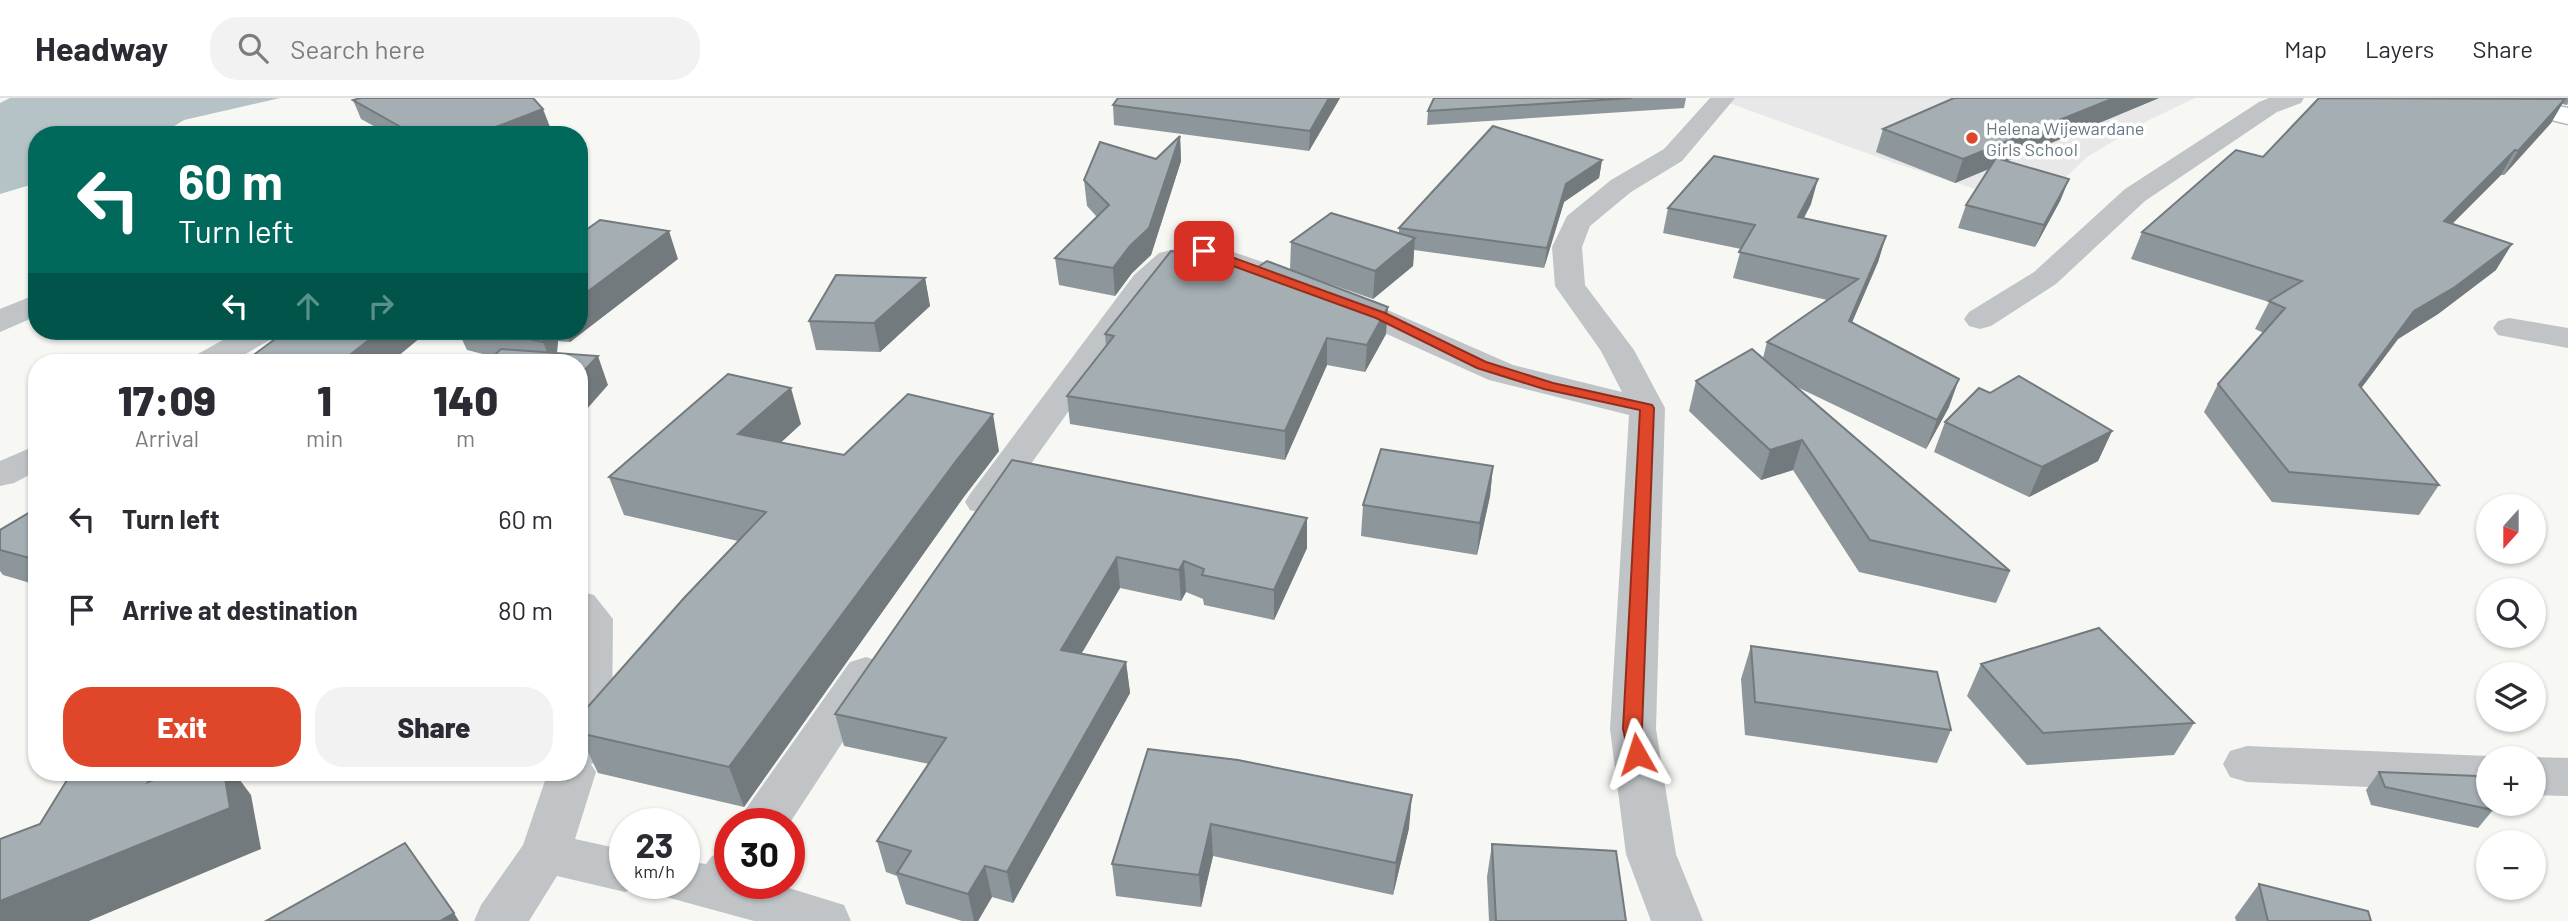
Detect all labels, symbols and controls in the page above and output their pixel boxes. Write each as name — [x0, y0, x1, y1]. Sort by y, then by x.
search box — [210, 17, 700, 80]
text: Headway — [35, 28, 168, 68]
icon: search — [234, 29, 272, 67]
text: Search here — [290, 33, 425, 64]
text: Map — [2284, 34, 2327, 63]
text: Layers — [2365, 34, 2434, 63]
text: Share — [2472, 34, 2533, 63]
place label: Helena Wijewardane Girls School — [1986, 117, 2144, 160]
marker: Helena Wijewardane Girls School — [1964, 130, 1980, 146]
text: 60 m — [178, 151, 283, 210]
icon: left — [63, 154, 154, 245]
text: Turn left — [178, 211, 295, 249]
pin — [1174, 221, 1234, 281]
icon: arrive — [1185, 232, 1223, 270]
icon: left — [216, 287, 254, 325]
icon: ahead — [289, 287, 327, 325]
icon: right — [362, 287, 400, 325]
text: 17:09 — [118, 374, 216, 424]
text: 1 — [317, 374, 332, 424]
text: 140 — [433, 374, 498, 424]
text: Arrival — [135, 424, 199, 452]
text: min — [306, 424, 343, 452]
text: m — [456, 424, 475, 452]
north arrow — [2476, 494, 2546, 564]
map controls — [2476, 494, 2546, 900]
icon: left — [63, 500, 101, 538]
text: Turn left — [122, 503, 220, 534]
text: 60 m — [498, 503, 553, 534]
button: search — [2476, 578, 2546, 648]
icon: arrive — [63, 591, 101, 629]
text: Arrive at destination — [122, 594, 358, 625]
text: 80 m — [498, 594, 553, 625]
button: layers — [2476, 662, 2546, 732]
button: Exit — [63, 687, 301, 767]
button: Share — [315, 687, 553, 767]
position arrow — [1600, 717, 1674, 791]
button: + — [2476, 746, 2546, 816]
speed limit sign: 30 — [714, 808, 805, 899]
text: 23 — [635, 823, 674, 865]
button: − — [2476, 830, 2546, 900]
text: km/h — [634, 860, 675, 882]

